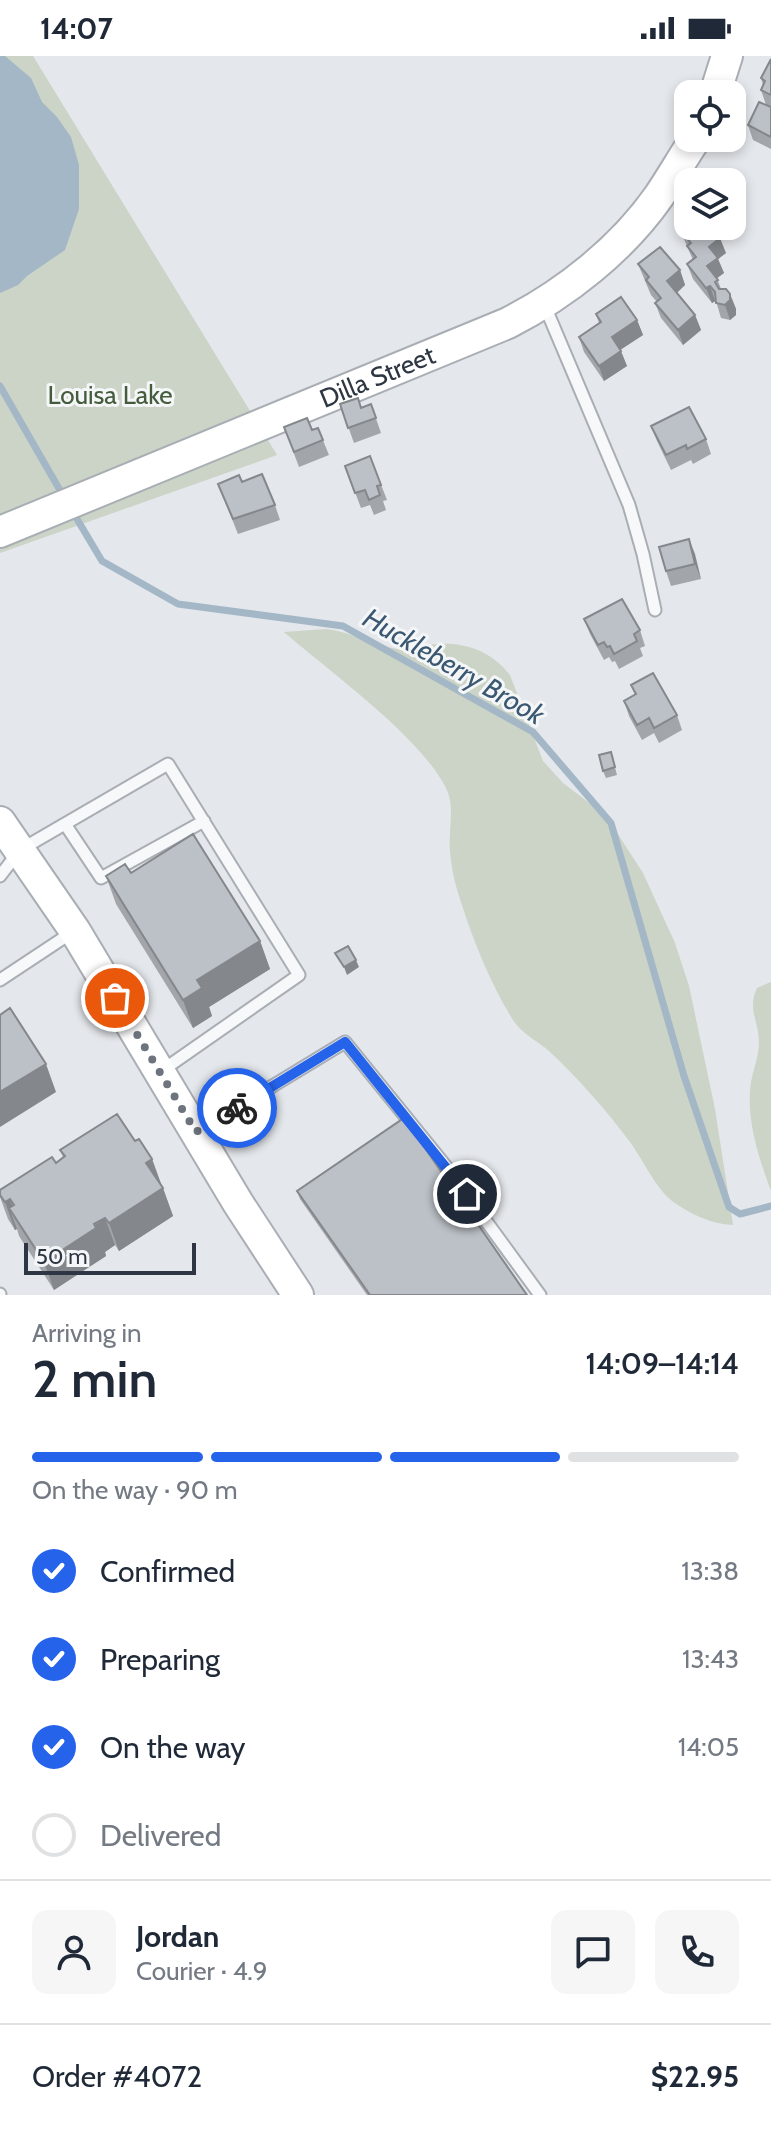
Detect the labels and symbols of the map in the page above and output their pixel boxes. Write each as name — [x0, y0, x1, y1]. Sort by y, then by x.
street label: Dilla Street — [315, 339, 440, 415]
park label: Louisa Lake — [47, 379, 173, 411]
water label: Huckleberry Brook — [357, 600, 552, 732]
pin — [81, 964, 149, 1032]
courier — [197, 1068, 277, 1148]
pin — [433, 1160, 501, 1228]
scale bar — [24, 1239, 196, 1275]

